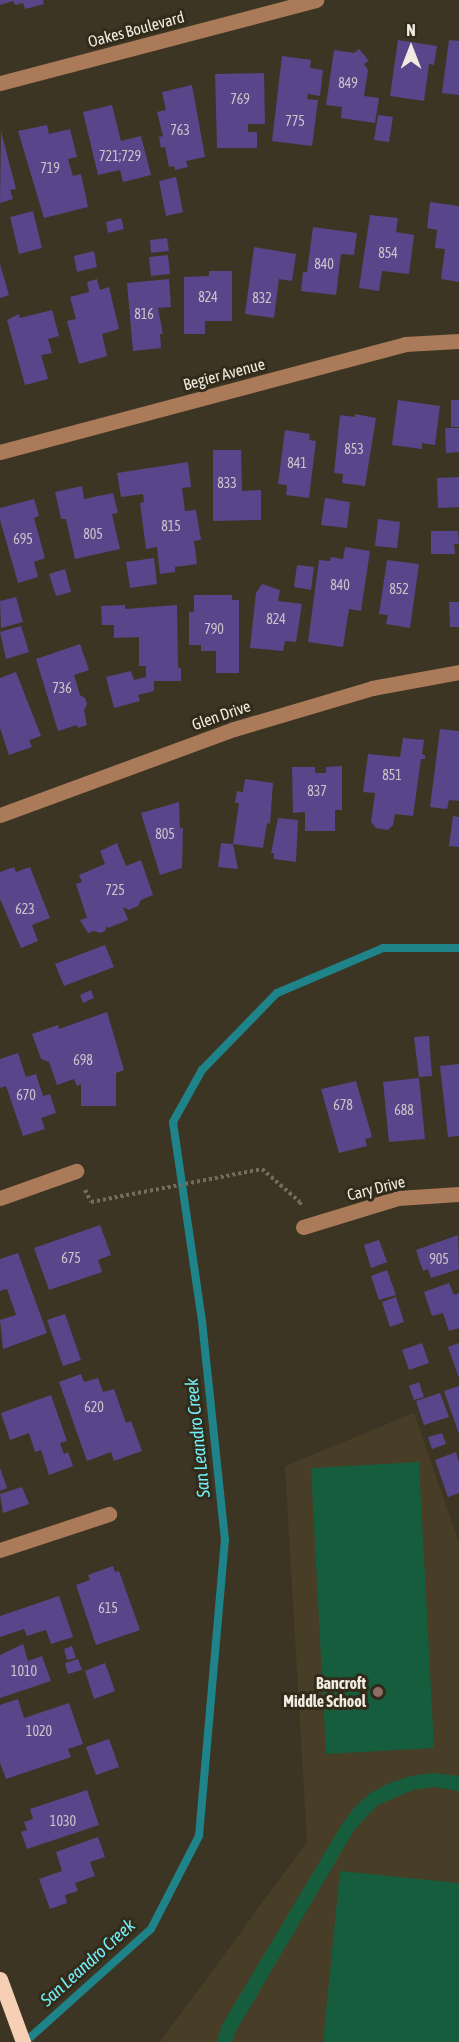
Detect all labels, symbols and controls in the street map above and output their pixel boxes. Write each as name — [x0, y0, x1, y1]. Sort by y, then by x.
street label: Oakes Boulevard — [86, 7, 186, 51]
north arrow — [381, 18, 441, 78]
text: N — [406, 21, 416, 39]
house number: 849 — [338, 75, 358, 91]
house number: 769 — [230, 91, 250, 107]
house number: 775 — [285, 113, 305, 129]
house number: 763 — [170, 122, 190, 138]
house number: 721;729 — [99, 148, 141, 164]
house number: 719 — [40, 160, 60, 176]
house number: 854 — [378, 245, 398, 261]
house number: 840 — [314, 256, 334, 272]
house number: 824 — [198, 289, 218, 305]
house number: 832 — [252, 290, 272, 306]
house number: 816 — [134, 306, 154, 322]
street label: Begier Avenue — [181, 354, 267, 394]
house number: 853 — [344, 441, 364, 457]
house number: 841 — [287, 455, 307, 471]
house number: 833 — [217, 475, 237, 491]
house number: 815 — [161, 518, 181, 534]
house number: 805 — [83, 526, 103, 542]
house number: 695 — [13, 531, 33, 547]
house number: 840 — [330, 577, 350, 593]
house number: 852 — [389, 581, 409, 597]
house number: 824 — [266, 611, 286, 627]
house number: 790 — [204, 621, 224, 637]
house number: 736 — [52, 680, 72, 696]
street label: Glen Drive — [189, 696, 253, 734]
house number: 851 — [382, 767, 402, 783]
house number: 837 — [307, 783, 327, 799]
house number: 805 — [155, 826, 175, 842]
house number: 725 — [105, 882, 125, 898]
house number: 623 — [15, 901, 35, 917]
house number: 698 — [73, 1052, 93, 1068]
house number: 670 — [16, 1087, 36, 1103]
house number: 678 — [333, 1097, 353, 1113]
house number: 688 — [394, 1102, 414, 1118]
street label: Cary Drive — [345, 1172, 407, 1204]
house number: 675 — [61, 1250, 81, 1266]
house number: 905 — [429, 1251, 449, 1267]
water label: San Leandro Creek — [181, 1377, 215, 1499]
house number: 620 — [84, 1399, 104, 1415]
house number: 615 — [98, 1600, 118, 1616]
house number: 1010 — [11, 1663, 37, 1679]
place label: Bancroft Middle School — [283, 1673, 366, 1711]
marker: Bancroft Middle School — [371, 1685, 385, 1699]
house number: 1020 — [26, 1723, 52, 1739]
house number: 1030 — [50, 1813, 76, 1829]
water label: San Leandro Creek — [36, 1915, 140, 2011]

